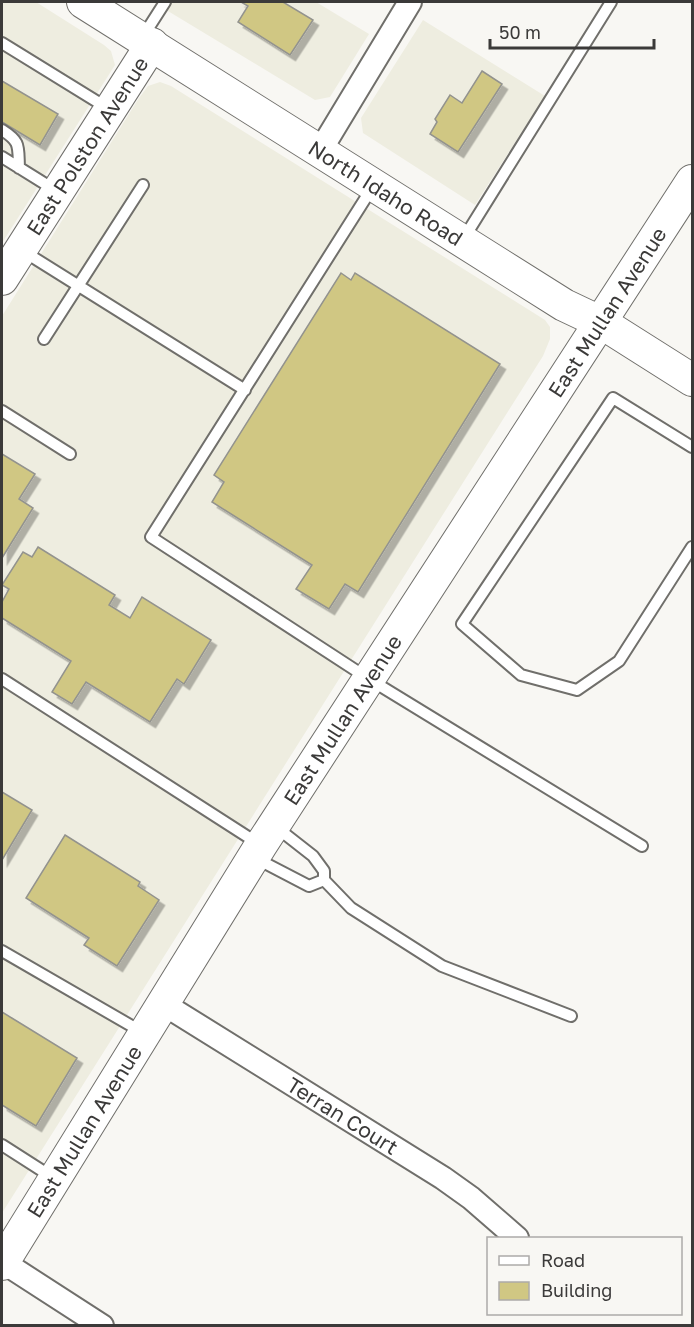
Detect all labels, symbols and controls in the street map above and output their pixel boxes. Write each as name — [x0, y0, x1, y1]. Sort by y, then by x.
scale bar — [490, 12, 654, 50]
text: 50 m — [499, 21, 541, 43]
street label: East Polston Avenue — [20, 52, 154, 240]
street label: North Idaho Road — [304, 135, 468, 251]
street label: East Mullan Avenue — [542, 222, 672, 402]
street label: East Mullan Avenue — [278, 630, 407, 810]
street label: East Mullan Avenue — [21, 1040, 147, 1222]
street label: Terran Court — [282, 1071, 403, 1160]
legend — [487, 1237, 682, 1315]
text: Road — [541, 1249, 585, 1271]
text: Building — [541, 1279, 612, 1301]

